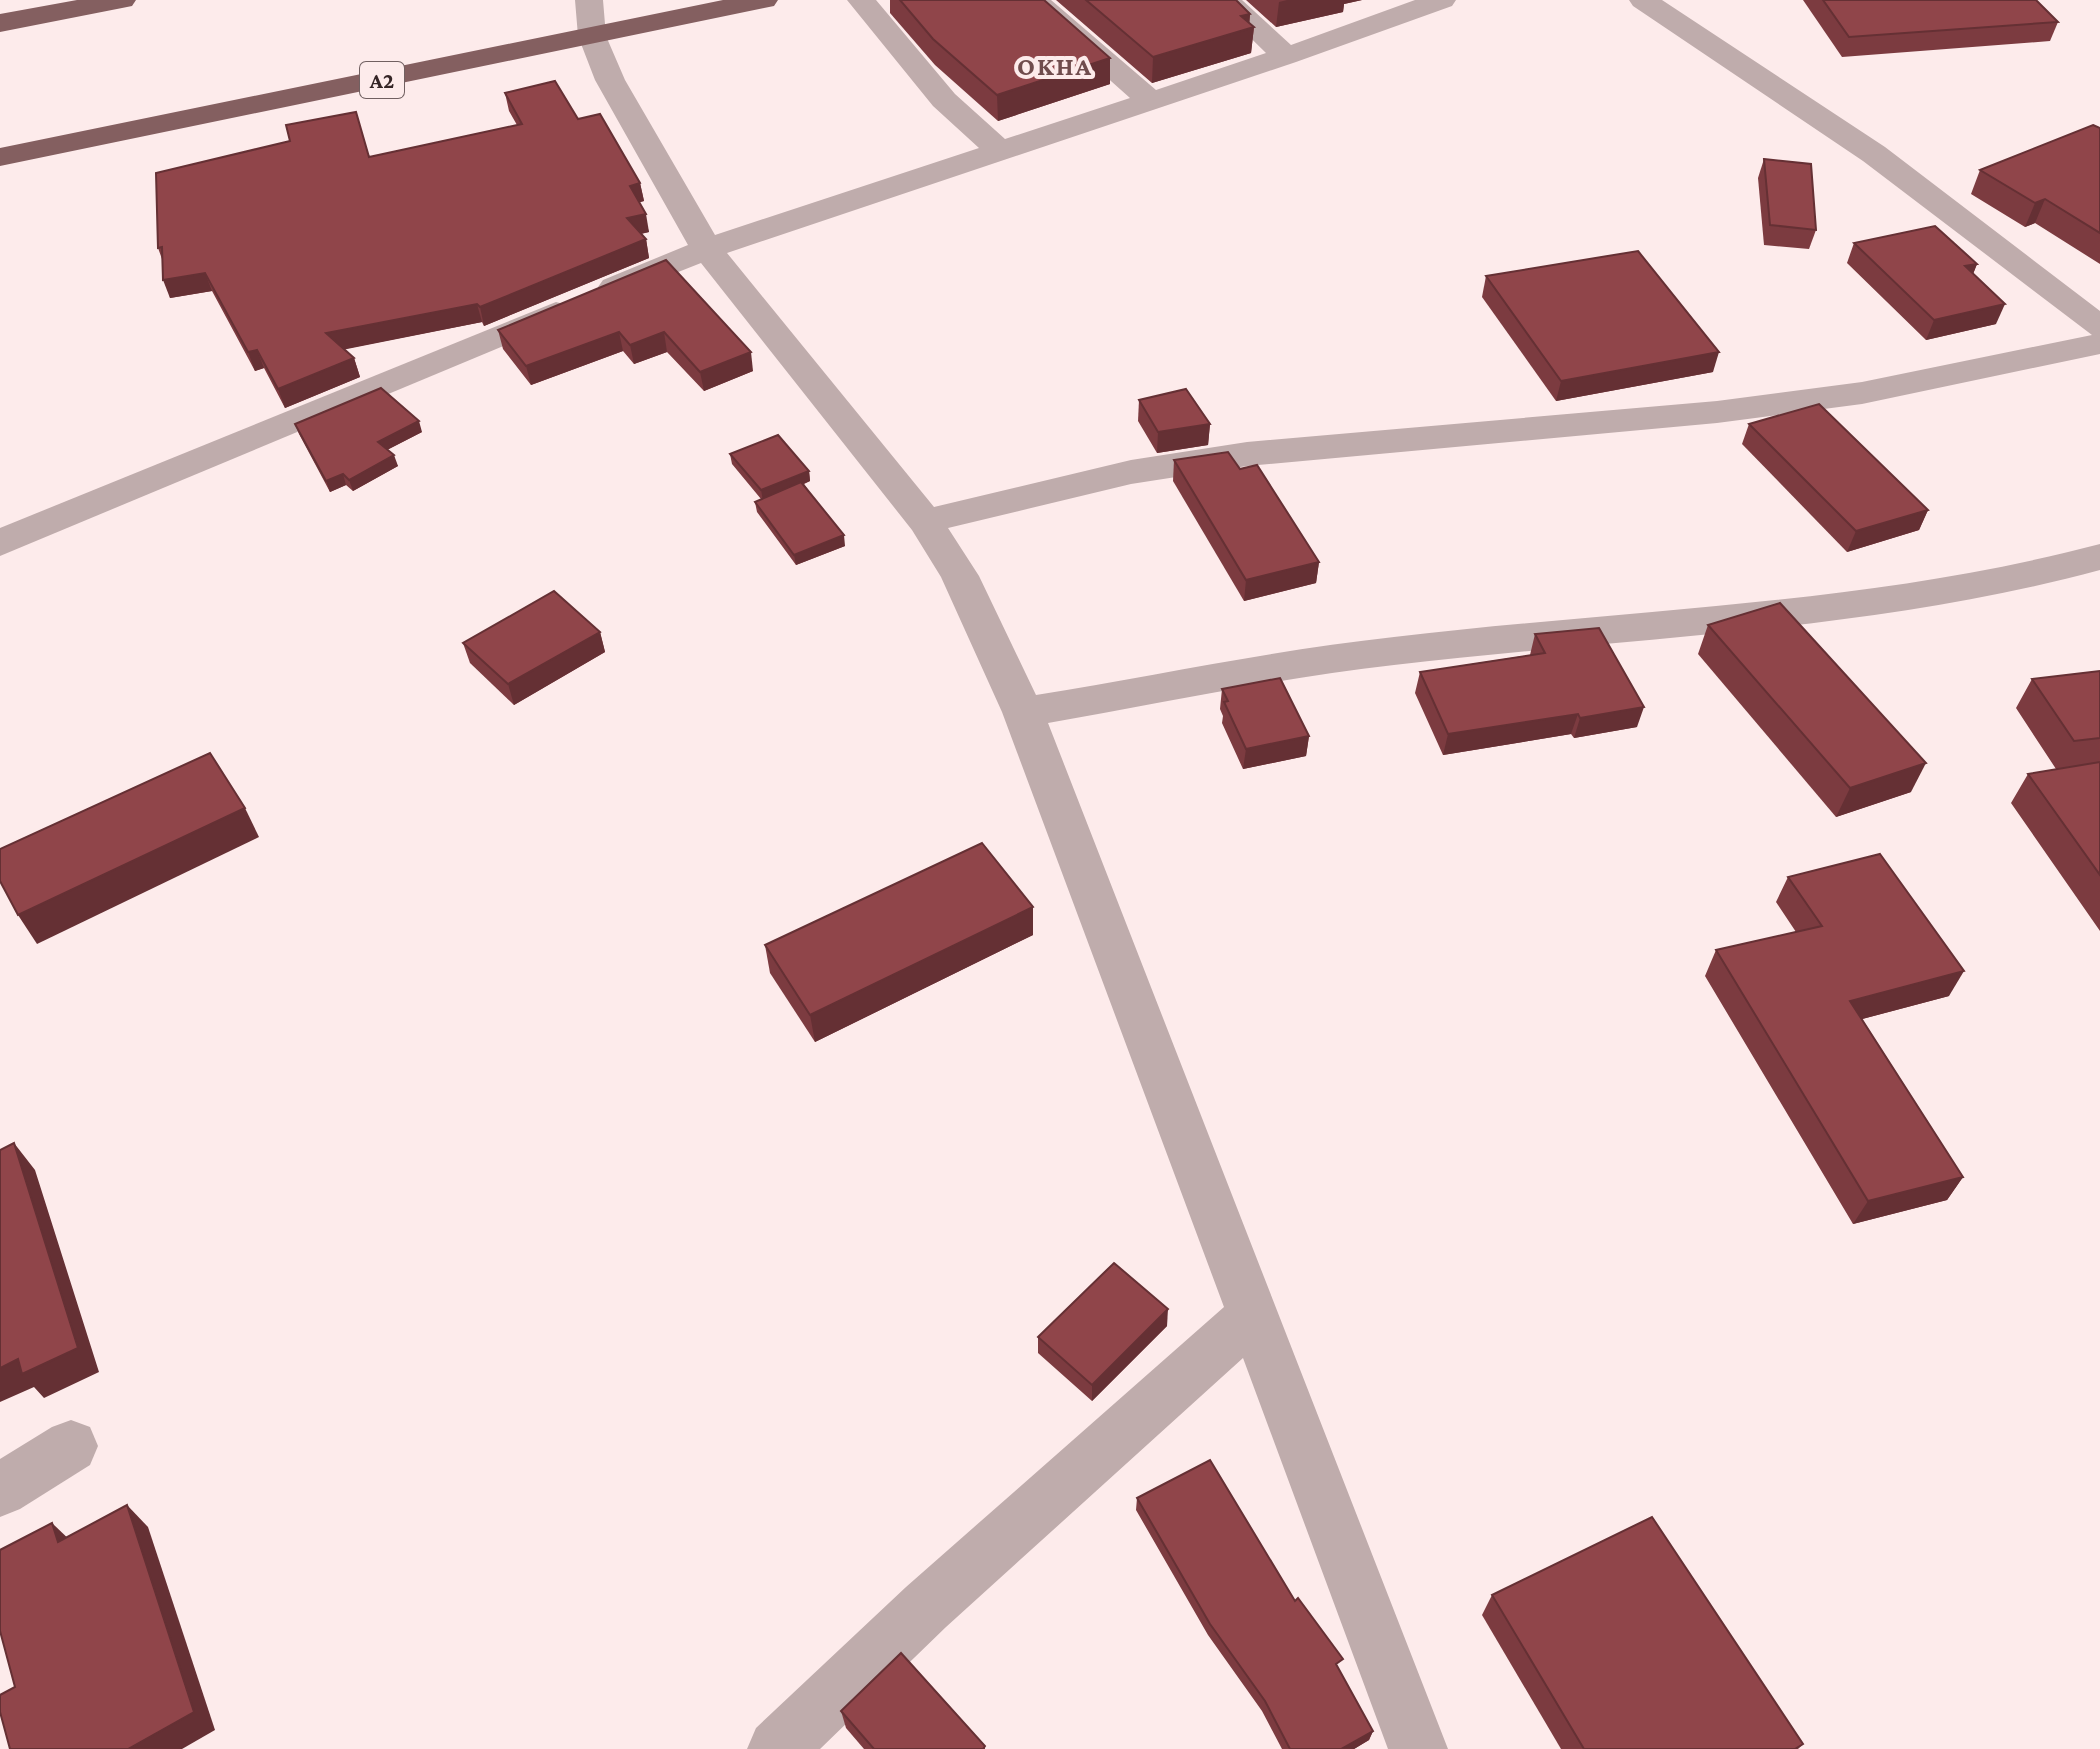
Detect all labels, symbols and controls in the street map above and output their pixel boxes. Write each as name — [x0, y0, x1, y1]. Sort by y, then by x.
district label: OKHA — [1017, 52, 1093, 81]
road number: A2 — [360, 62, 404, 98]

